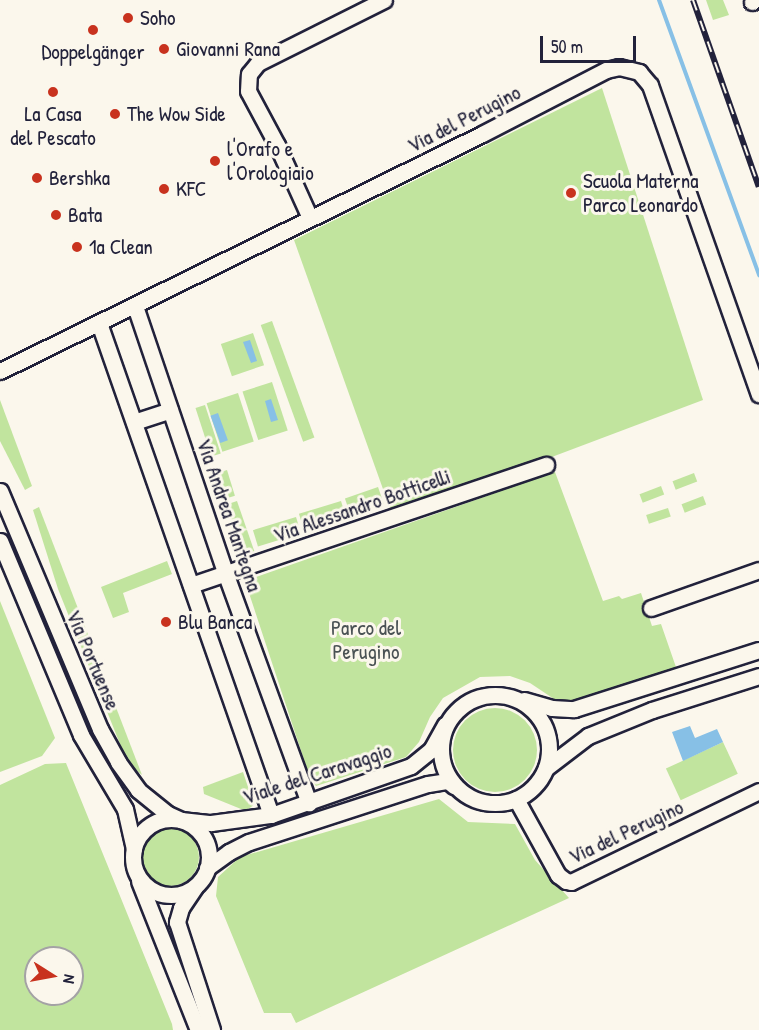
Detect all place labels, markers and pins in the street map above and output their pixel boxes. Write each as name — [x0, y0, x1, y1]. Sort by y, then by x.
place label: Soho — [140, 5, 175, 31]
marker: Soho — [121, 11, 135, 25]
marker: Doppelgänger — [86, 23, 100, 37]
place label: Giovanni Rana — [176, 36, 280, 62]
place label: Doppelgänger — [41, 39, 145, 65]
marker: Giovanni Rana — [157, 42, 171, 56]
marker: La Casa del Pescato — [46, 85, 60, 99]
place label: La Casa del Pescato — [10, 101, 96, 151]
place label: The Wow Side — [127, 101, 226, 127]
marker: The Wow Side — [108, 107, 122, 121]
place label: l'Orafo e l'Orologiaio — [227, 136, 314, 186]
marker: l'Orafo e l'Orologiaio — [208, 154, 222, 168]
place label: Bershka — [49, 165, 110, 191]
place label: Scuola Materna Parco Leonardo — [583, 168, 698, 218]
marker: Bershka — [30, 171, 44, 185]
place label: KFC — [176, 176, 206, 202]
marker: KFC — [157, 182, 171, 196]
marker: Scuola Materna Parco Leonardo — [564, 186, 578, 200]
place label: Bata — [68, 202, 102, 228]
marker: Bata — [49, 208, 63, 222]
place label: 1a Clean — [89, 234, 153, 260]
marker: 1a Clean — [70, 240, 84, 254]
place label: Blu Banca — [178, 609, 252, 635]
marker: Blu Banca — [159, 615, 173, 629]

